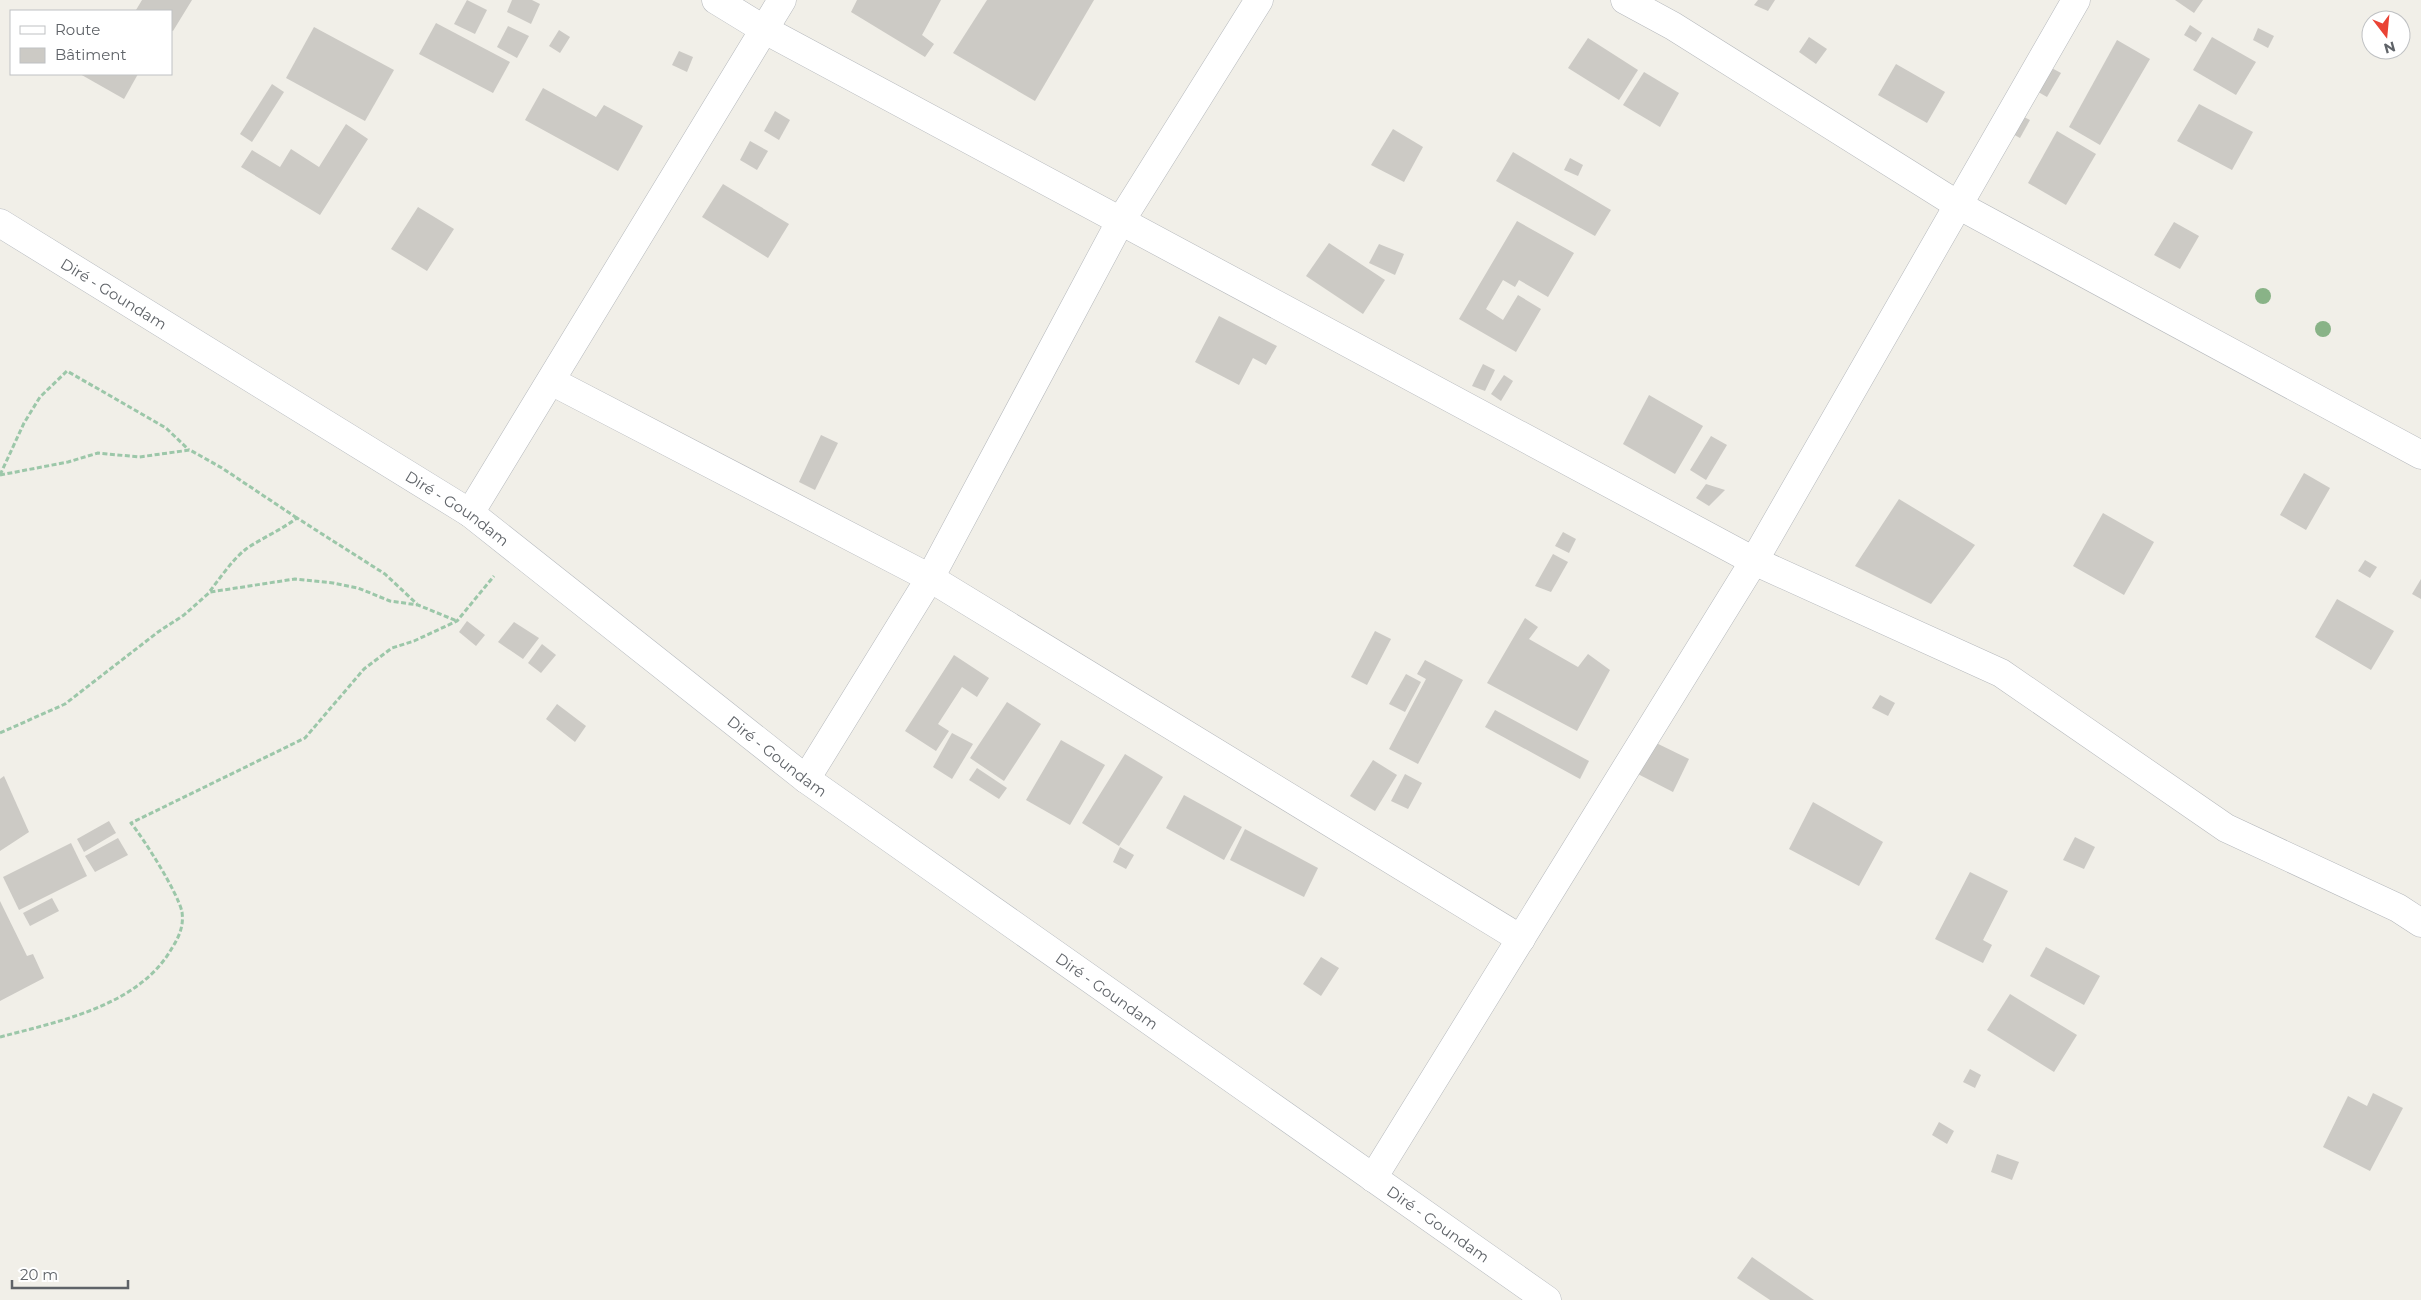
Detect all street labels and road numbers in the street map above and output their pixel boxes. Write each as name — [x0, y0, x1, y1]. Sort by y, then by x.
street label: Diré - Goundam — [58, 253, 171, 333]
street label: Diré - Goundam — [402, 466, 513, 550]
street label: Diré - Goundam — [724, 711, 831, 800]
street label: Diré - Goundam — [1052, 948, 1162, 1033]
street label: Diré - Goundam — [1383, 1181, 1494, 1266]

